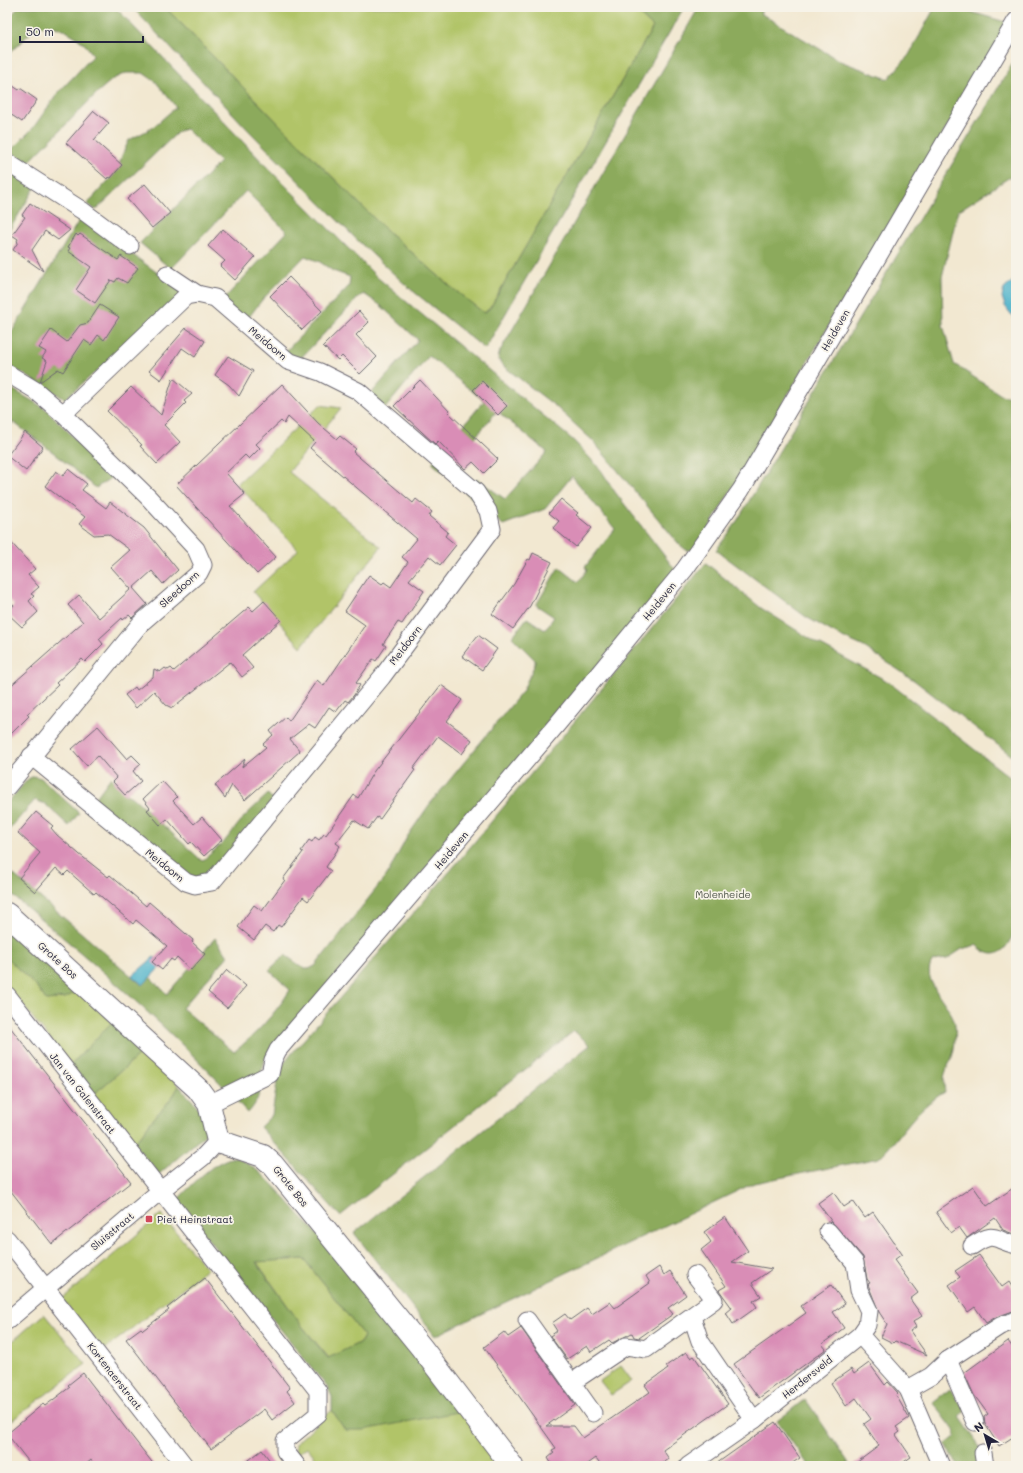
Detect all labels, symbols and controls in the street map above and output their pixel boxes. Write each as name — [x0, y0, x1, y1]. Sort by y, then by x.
scale bar — [20, 18, 143, 44]
text: 50 m — [26, 23, 54, 39]
street label: Heideven — [817, 307, 853, 353]
street label: Meidoorn — [246, 323, 290, 363]
street label: Sleedoorn — [156, 567, 202, 611]
street label: Heideven — [639, 579, 679, 623]
street label: Meidoorn — [386, 622, 424, 668]
street label: Heideven — [431, 828, 471, 872]
street label: Meidoorn — [143, 845, 187, 885]
park label: Molenheide — [695, 887, 751, 901]
street label: Grote Bos — [35, 938, 81, 982]
street label: Jan van Galenstraat — [47, 1049, 119, 1137]
street label: Grote Bos — [270, 1162, 312, 1210]
street label: Sluisstraat — [87, 1209, 137, 1253]
place label: Piet Heinstraat — [157, 1212, 233, 1226]
marker: Piet Heinstraat — [144, 1214, 154, 1224]
street label: Kortenaerstraat — [84, 1339, 146, 1413]
street label: Herdersveld — [779, 1352, 835, 1402]
north arrow — [965, 1415, 1005, 1455]
text: N — [971, 1418, 986, 1435]

